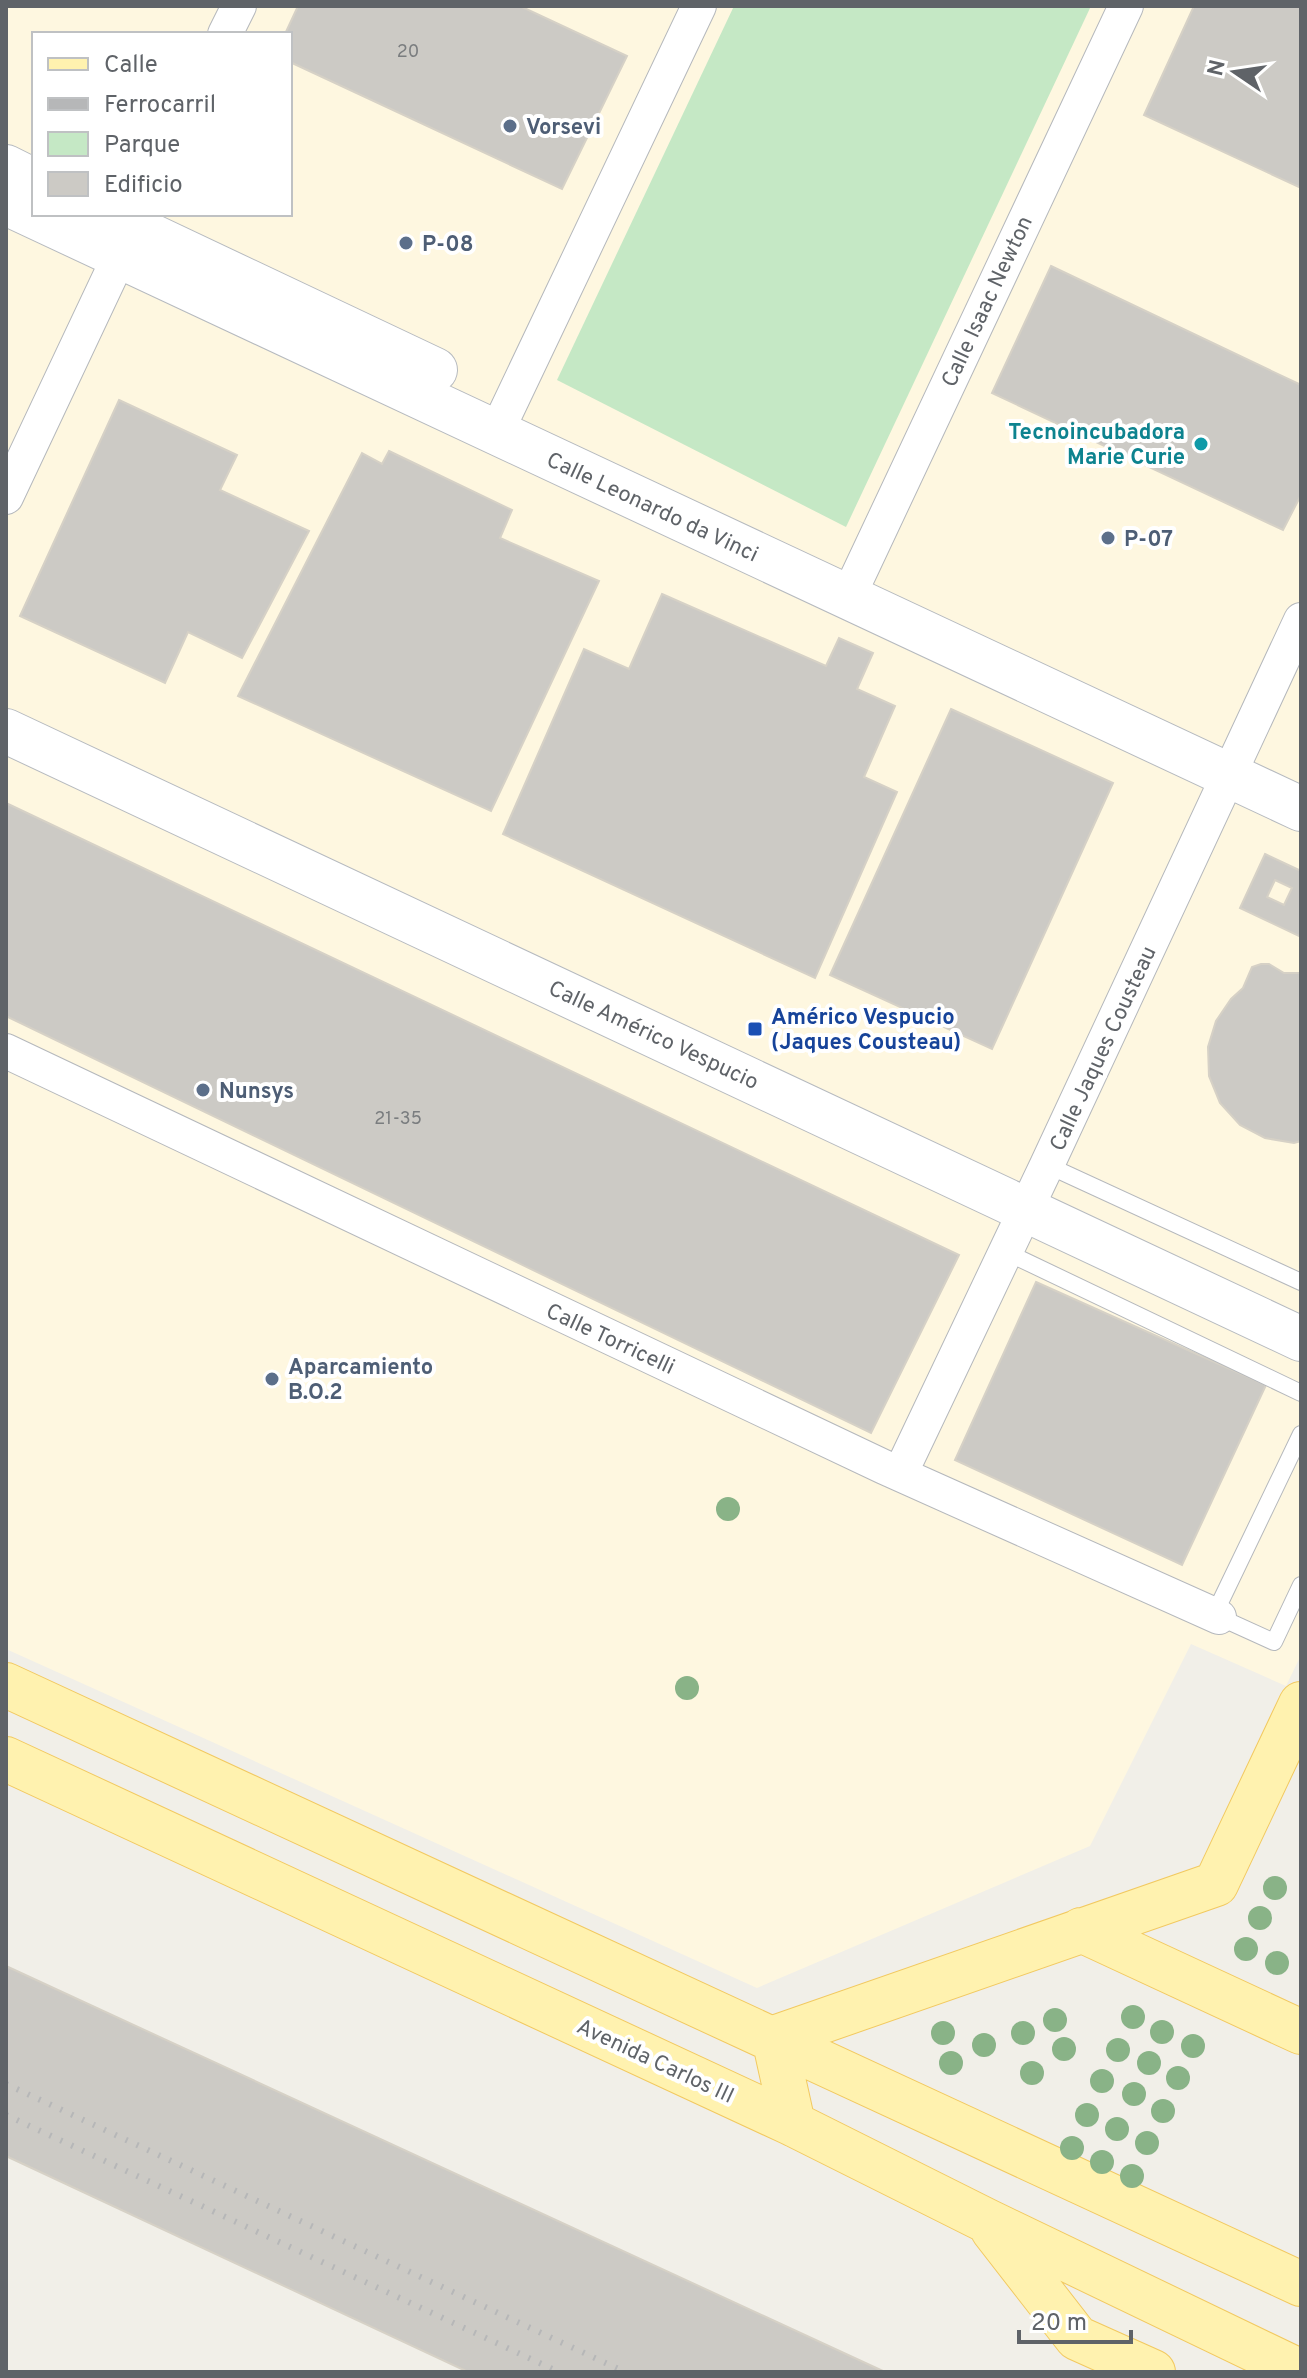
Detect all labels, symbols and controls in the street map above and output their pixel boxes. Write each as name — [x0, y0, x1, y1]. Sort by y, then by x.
legend — [32, 32, 292, 216]
north arrow — [1195, 32, 1275, 112]
house number: 20 — [397, 41, 419, 64]
text: Calle — [104, 51, 158, 81]
text: N — [1203, 57, 1233, 79]
text: Ferrocarril — [104, 91, 216, 121]
place label: Vorsevi — [526, 115, 601, 142]
marker: Vorsevi — [501, 117, 519, 135]
text: Parque — [104, 131, 180, 161]
text: Edificio — [104, 171, 183, 201]
street label: Calle Isaac Newton — [937, 212, 1040, 392]
place label: P-08 — [422, 232, 473, 259]
marker: P-08 — [397, 234, 415, 252]
place label: Tecnoincubadora Marie Curie — [1008, 420, 1185, 472]
marker: Tecnoincubadora Marie Curie — [1192, 435, 1210, 453]
street label: Calle Leonardo da Vinci — [542, 447, 762, 569]
place label: P-07 — [1124, 527, 1173, 554]
marker: P-07 — [1099, 529, 1117, 547]
street label: Calle Jaques Cousteau — [1045, 942, 1164, 1156]
street label: Calle Américo Vespucio — [544, 976, 762, 1097]
place label: Américo Vespucio (Jaques Cousteau) — [771, 1005, 961, 1057]
marker: Américo Vespucio (Jaques Cousteau) — [746, 1020, 764, 1038]
place label: Nunsys — [219, 1079, 294, 1106]
marker: Nunsys — [194, 1081, 212, 1099]
house number: 21-35 — [374, 1108, 422, 1131]
street label: Calle Torricelli — [541, 1299, 679, 1382]
place label: Aparcamiento B.O.2 — [288, 1355, 433, 1407]
marker: Aparcamiento B.O.2 — [263, 1370, 281, 1388]
street label: Avenida Carlos III — [572, 2014, 738, 2111]
scale bar — [1019, 2294, 1131, 2344]
text: 20 m — [1031, 2309, 1087, 2339]

